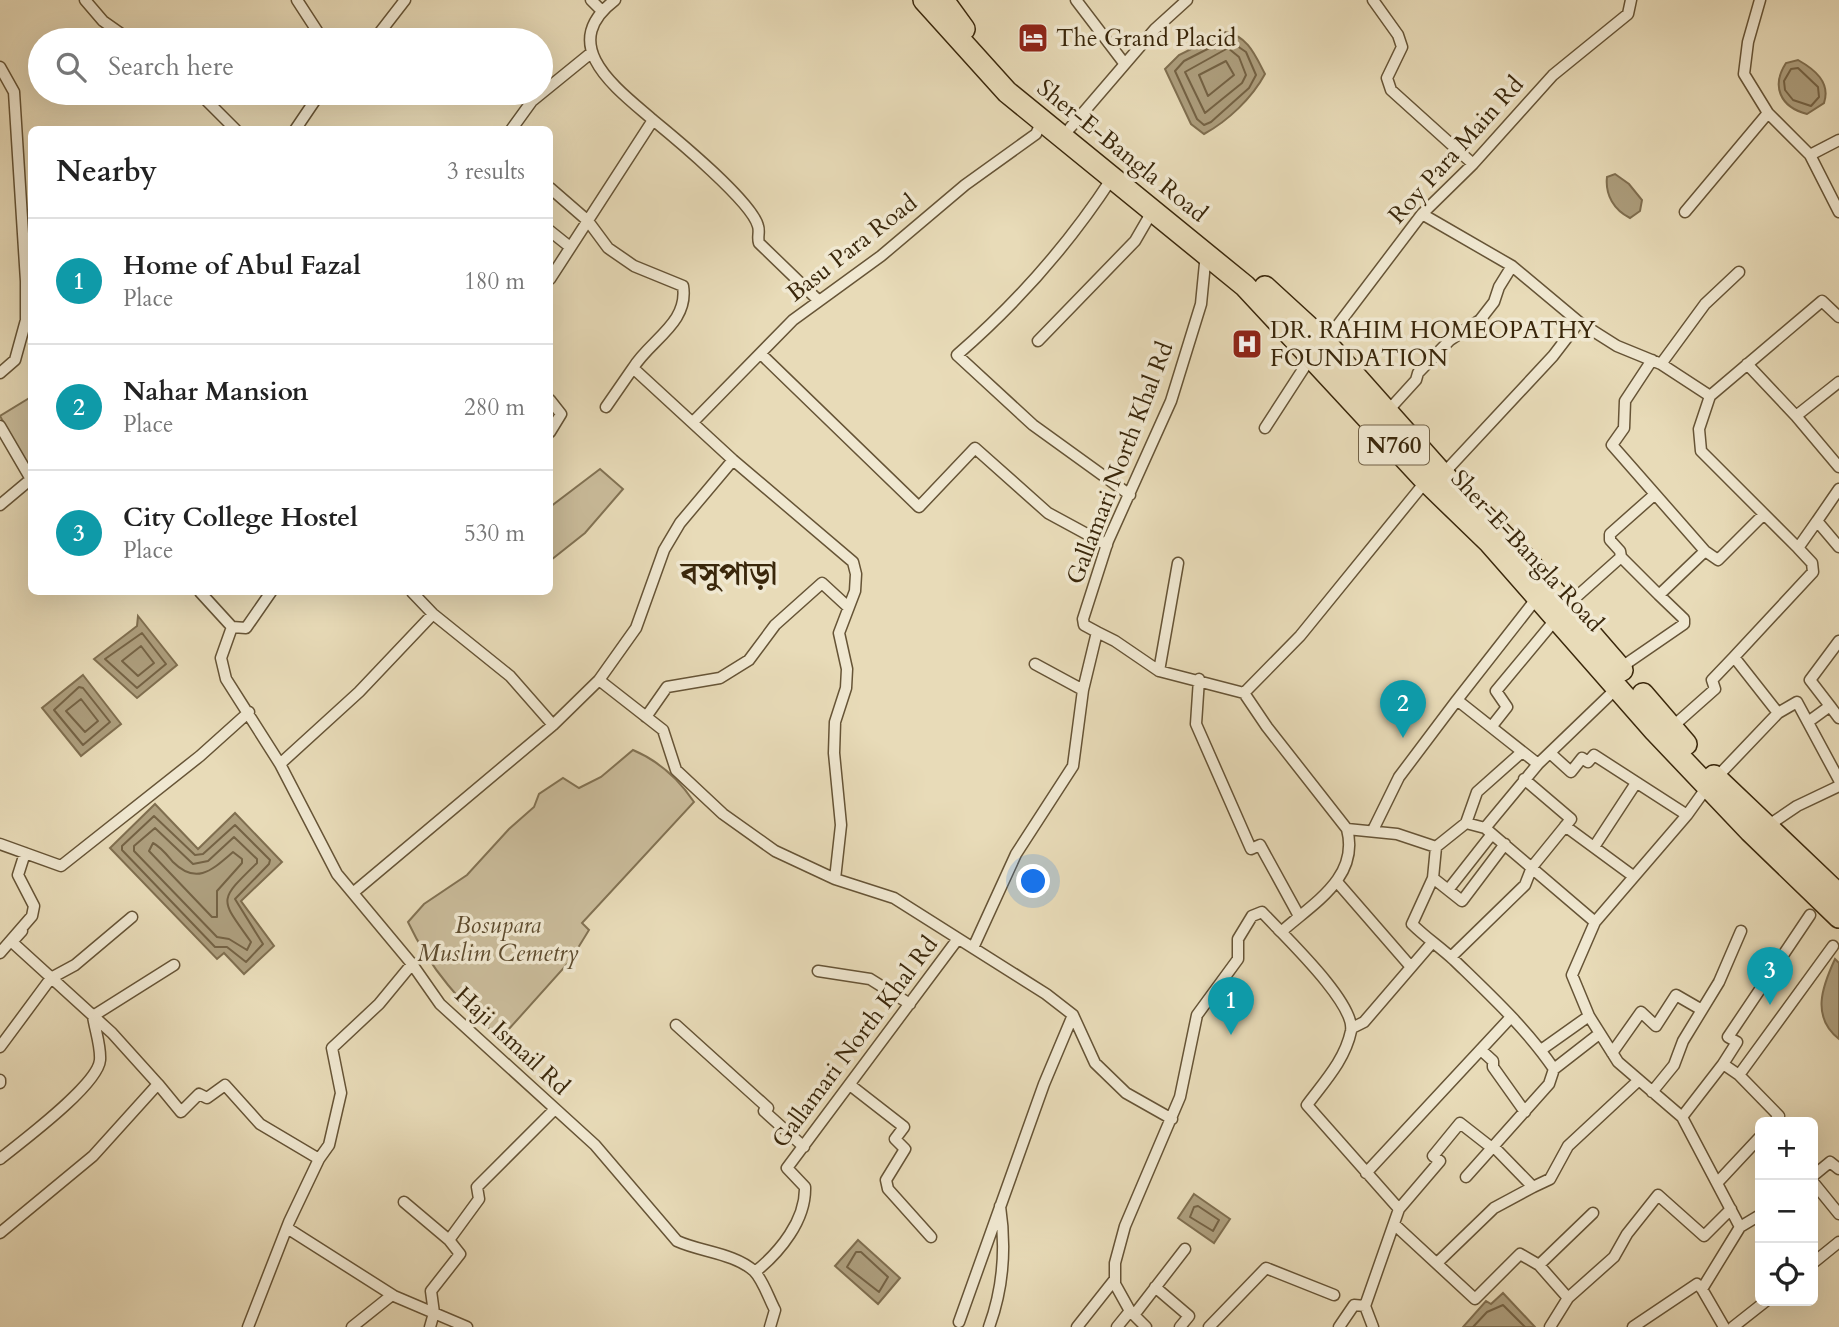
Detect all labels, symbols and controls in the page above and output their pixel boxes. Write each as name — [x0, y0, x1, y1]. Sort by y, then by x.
hotel icon: The Grand Placid — [1016, 21, 1050, 55]
place label: The Grand Placid — [1056, 22, 1236, 55]
search box — [28, 28, 553, 105]
icon: search — [52, 48, 90, 86]
text: Search here — [108, 49, 234, 84]
street label: Roy Para Main Rd — [1381, 69, 1531, 231]
street label: Sher-E-Bangla Road — [1030, 72, 1214, 230]
text: Nearby — [56, 151, 157, 192]
text: 3 results — [447, 156, 525, 187]
street label: Basu Para Road — [780, 186, 924, 309]
text: Home of Abul Fazal — [123, 248, 361, 283]
text: 1 — [73, 266, 85, 297]
text: 180 m — [464, 266, 525, 297]
text: Place — [123, 283, 173, 314]
place label: DR. RAHIM HOMEOPATHY FOUNDATION — [1270, 314, 1596, 375]
hospital icon: DR. RAHIM HOMEOPATHY FOUNDATION — [1230, 327, 1264, 361]
street label: Gallamari North Khal Rd — [1058, 337, 1182, 589]
text: Nahar Mansion — [123, 374, 308, 409]
text: 2 — [73, 392, 85, 423]
text: 280 m — [464, 392, 525, 423]
text: Place — [123, 409, 173, 440]
road number: N760 — [1359, 426, 1429, 464]
street label: Sher-E-Bangla Road — [1443, 463, 1611, 639]
text: City College Hostel — [123, 500, 358, 535]
text: 3 — [73, 518, 85, 549]
text: 530 m — [464, 518, 525, 549]
text: Place — [123, 535, 173, 566]
district label: বসুপাড়া — [679, 552, 777, 596]
pin: 2 — [1380, 680, 1426, 738]
your location — [1016, 864, 1050, 898]
park label: Bosupara Muslim Cemetry — [417, 909, 579, 970]
street label: Gallamari North Khal Rd — [764, 929, 946, 1155]
pin: 3 — [1747, 947, 1793, 1005]
pin: 1 — [1208, 977, 1254, 1035]
street label: Haji Ismail Rd — [447, 979, 577, 1103]
map controls — [1755, 1117, 1818, 1306]
button: + — [1755, 1117, 1818, 1180]
button: − — [1755, 1180, 1818, 1243]
button: locate — [1755, 1243, 1818, 1306]

